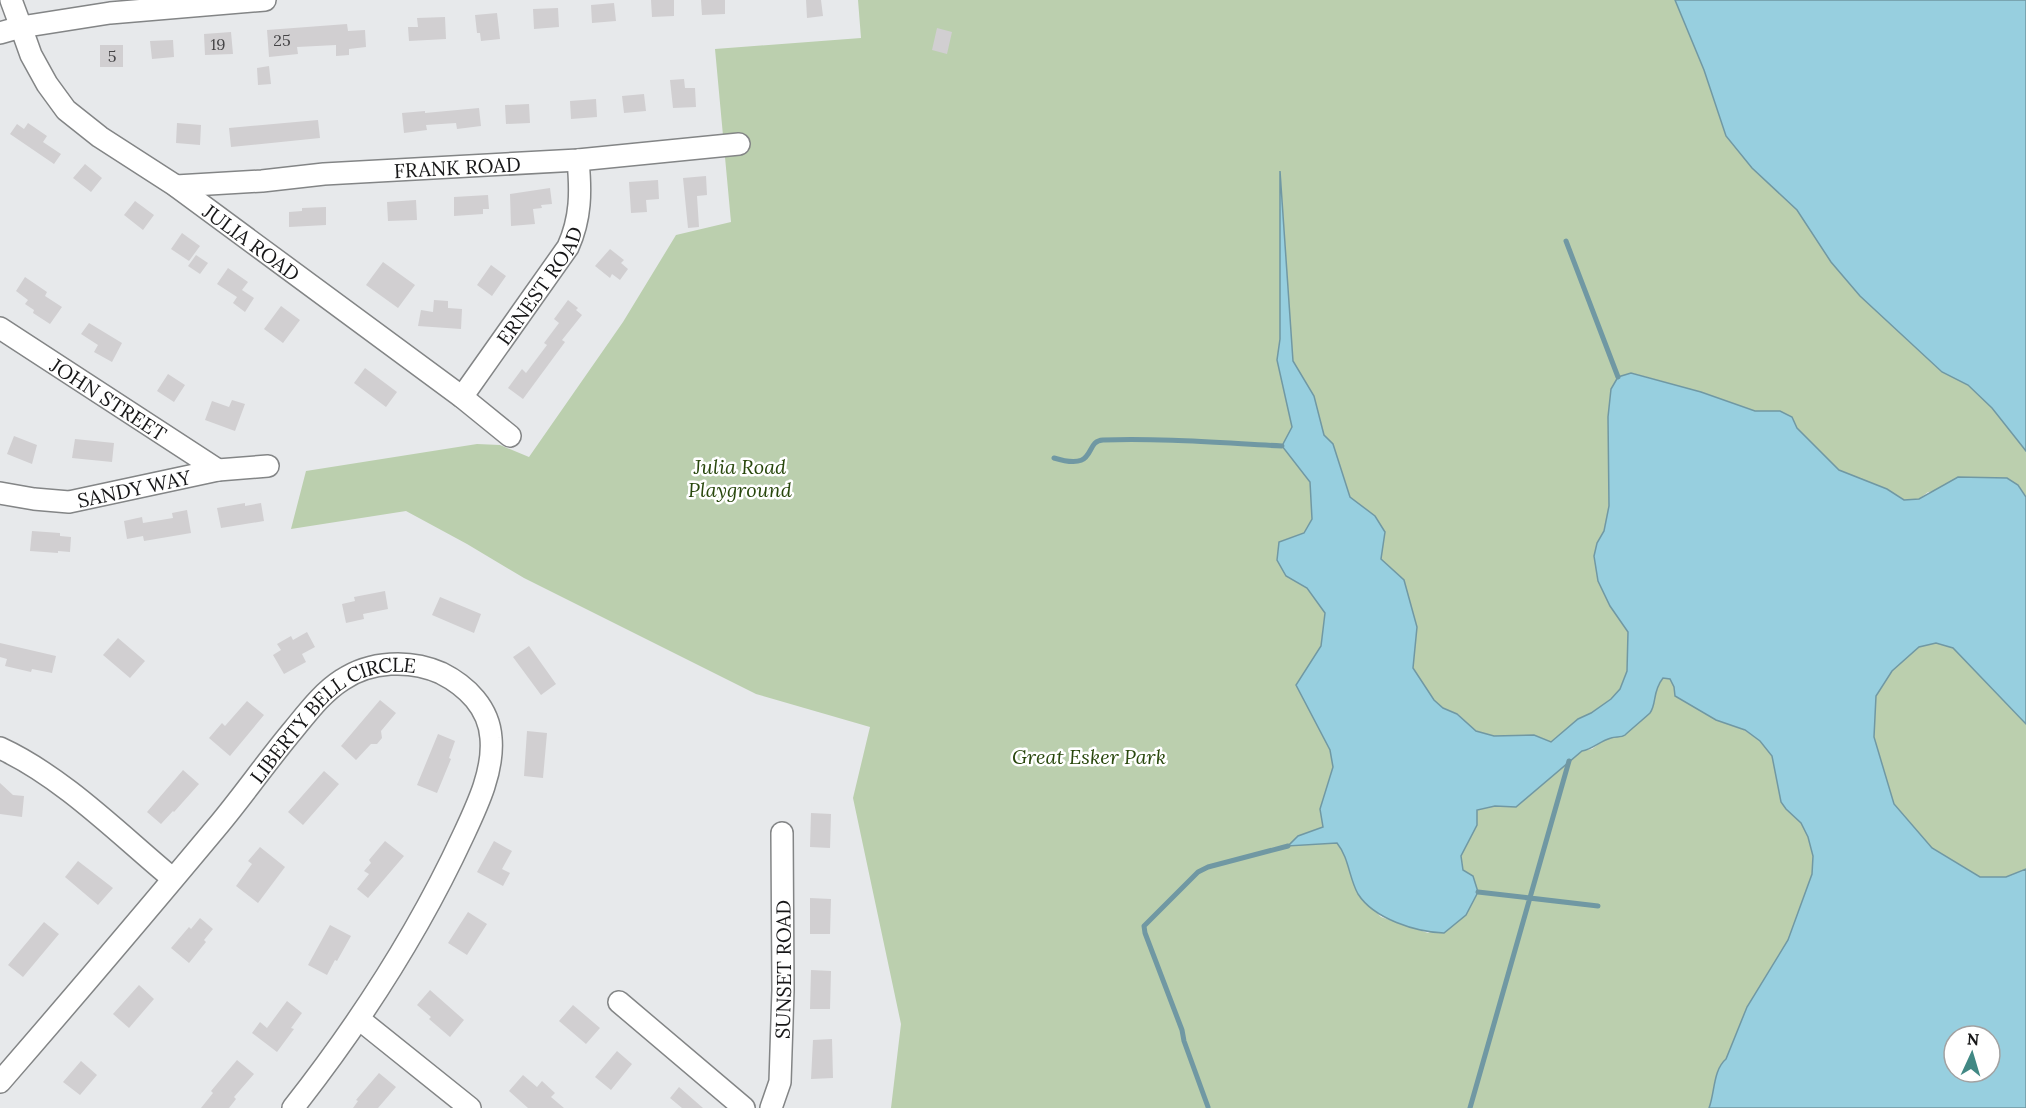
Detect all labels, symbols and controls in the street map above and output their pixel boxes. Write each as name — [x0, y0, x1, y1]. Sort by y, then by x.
house number: 25 — [273, 30, 291, 50]
house number: 19 — [210, 34, 226, 54]
house number: 5 — [108, 46, 116, 66]
street label: FRANK ROAD — [393, 151, 521, 183]
street label: JULIA ROAD — [198, 197, 305, 286]
street label: ERNEST ROAD — [491, 223, 587, 349]
street label: JOHN STREET — [45, 351, 172, 446]
park label: Julia Road Playground — [688, 454, 793, 502]
street label: SANDY WAY — [75, 464, 193, 512]
street label: LIBERTY BELL CIRCLE — [244, 651, 417, 788]
park label: Great Esker Park — [1012, 744, 1166, 769]
street label: SUNSET ROAD — [769, 900, 796, 1040]
north arrow — [1942, 1024, 2002, 1084]
text: N — [1966, 1029, 1980, 1049]

